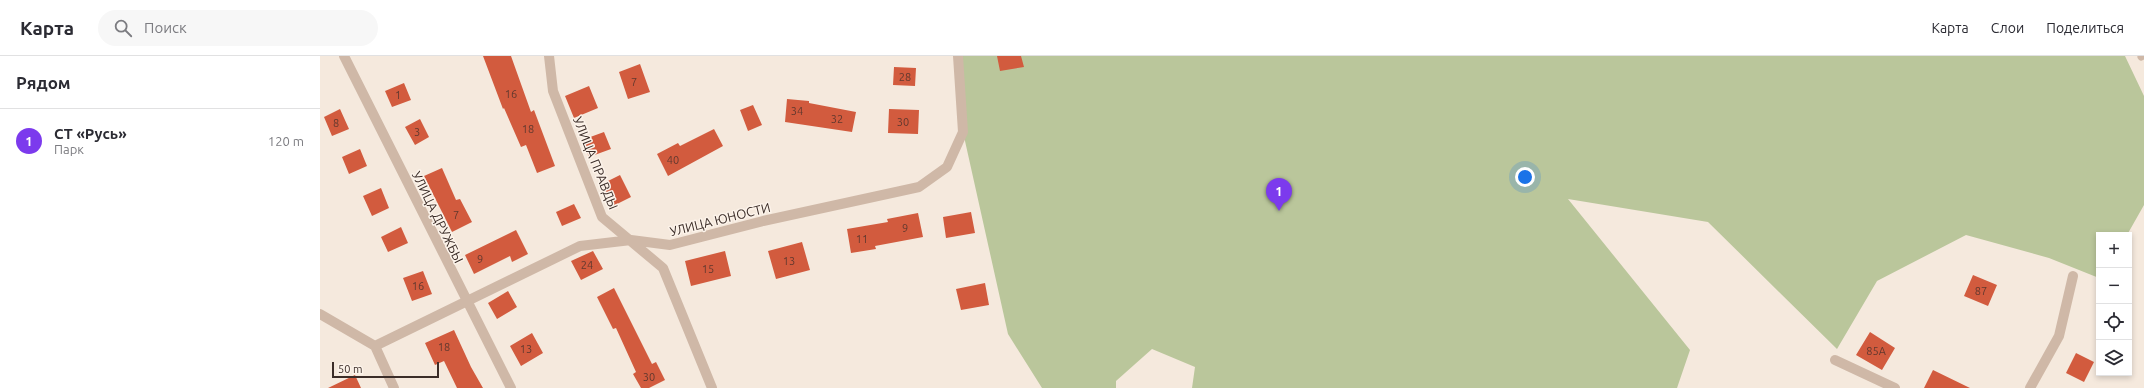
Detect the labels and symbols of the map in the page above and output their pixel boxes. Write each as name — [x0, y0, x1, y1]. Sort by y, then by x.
house number: 28 — [899, 71, 911, 83]
house number: 7 — [631, 76, 637, 88]
house number: 16 — [505, 88, 517, 100]
house number: 1 — [395, 89, 401, 101]
house number: 34 — [791, 105, 803, 117]
house number: 32 — [831, 113, 843, 125]
street label: УЛИЦА ПРАВДЫ — [571, 115, 621, 211]
house number: 30 — [897, 116, 909, 128]
house number: 8 — [333, 117, 339, 129]
house number: 18 — [522, 123, 534, 135]
house number: 3 — [414, 126, 420, 138]
house number: 40 — [667, 154, 679, 166]
your location — [1515, 167, 1535, 187]
street label: УЛИЦА ДРУЖБЫ — [410, 169, 466, 265]
pin: 1 — [1266, 178, 1292, 211]
street label: УЛИЦА ЮНОСТИ — [668, 200, 772, 238]
house number: 7 — [453, 209, 459, 221]
house number: 9 — [902, 222, 908, 234]
house number: 11 — [856, 233, 868, 245]
house number: 9 — [477, 253, 483, 265]
house number: 13 — [783, 255, 795, 267]
house number: 24 — [581, 259, 593, 271]
house number: 15 — [702, 263, 714, 275]
house number: 16 — [412, 280, 424, 292]
house number: 87 — [1975, 285, 1987, 297]
house number: 18 — [438, 341, 450, 353]
house number: 13 — [520, 343, 532, 355]
house number: 85А — [1866, 345, 1887, 357]
scale bar — [332, 360, 439, 379]
house number: 30 — [643, 371, 655, 383]

